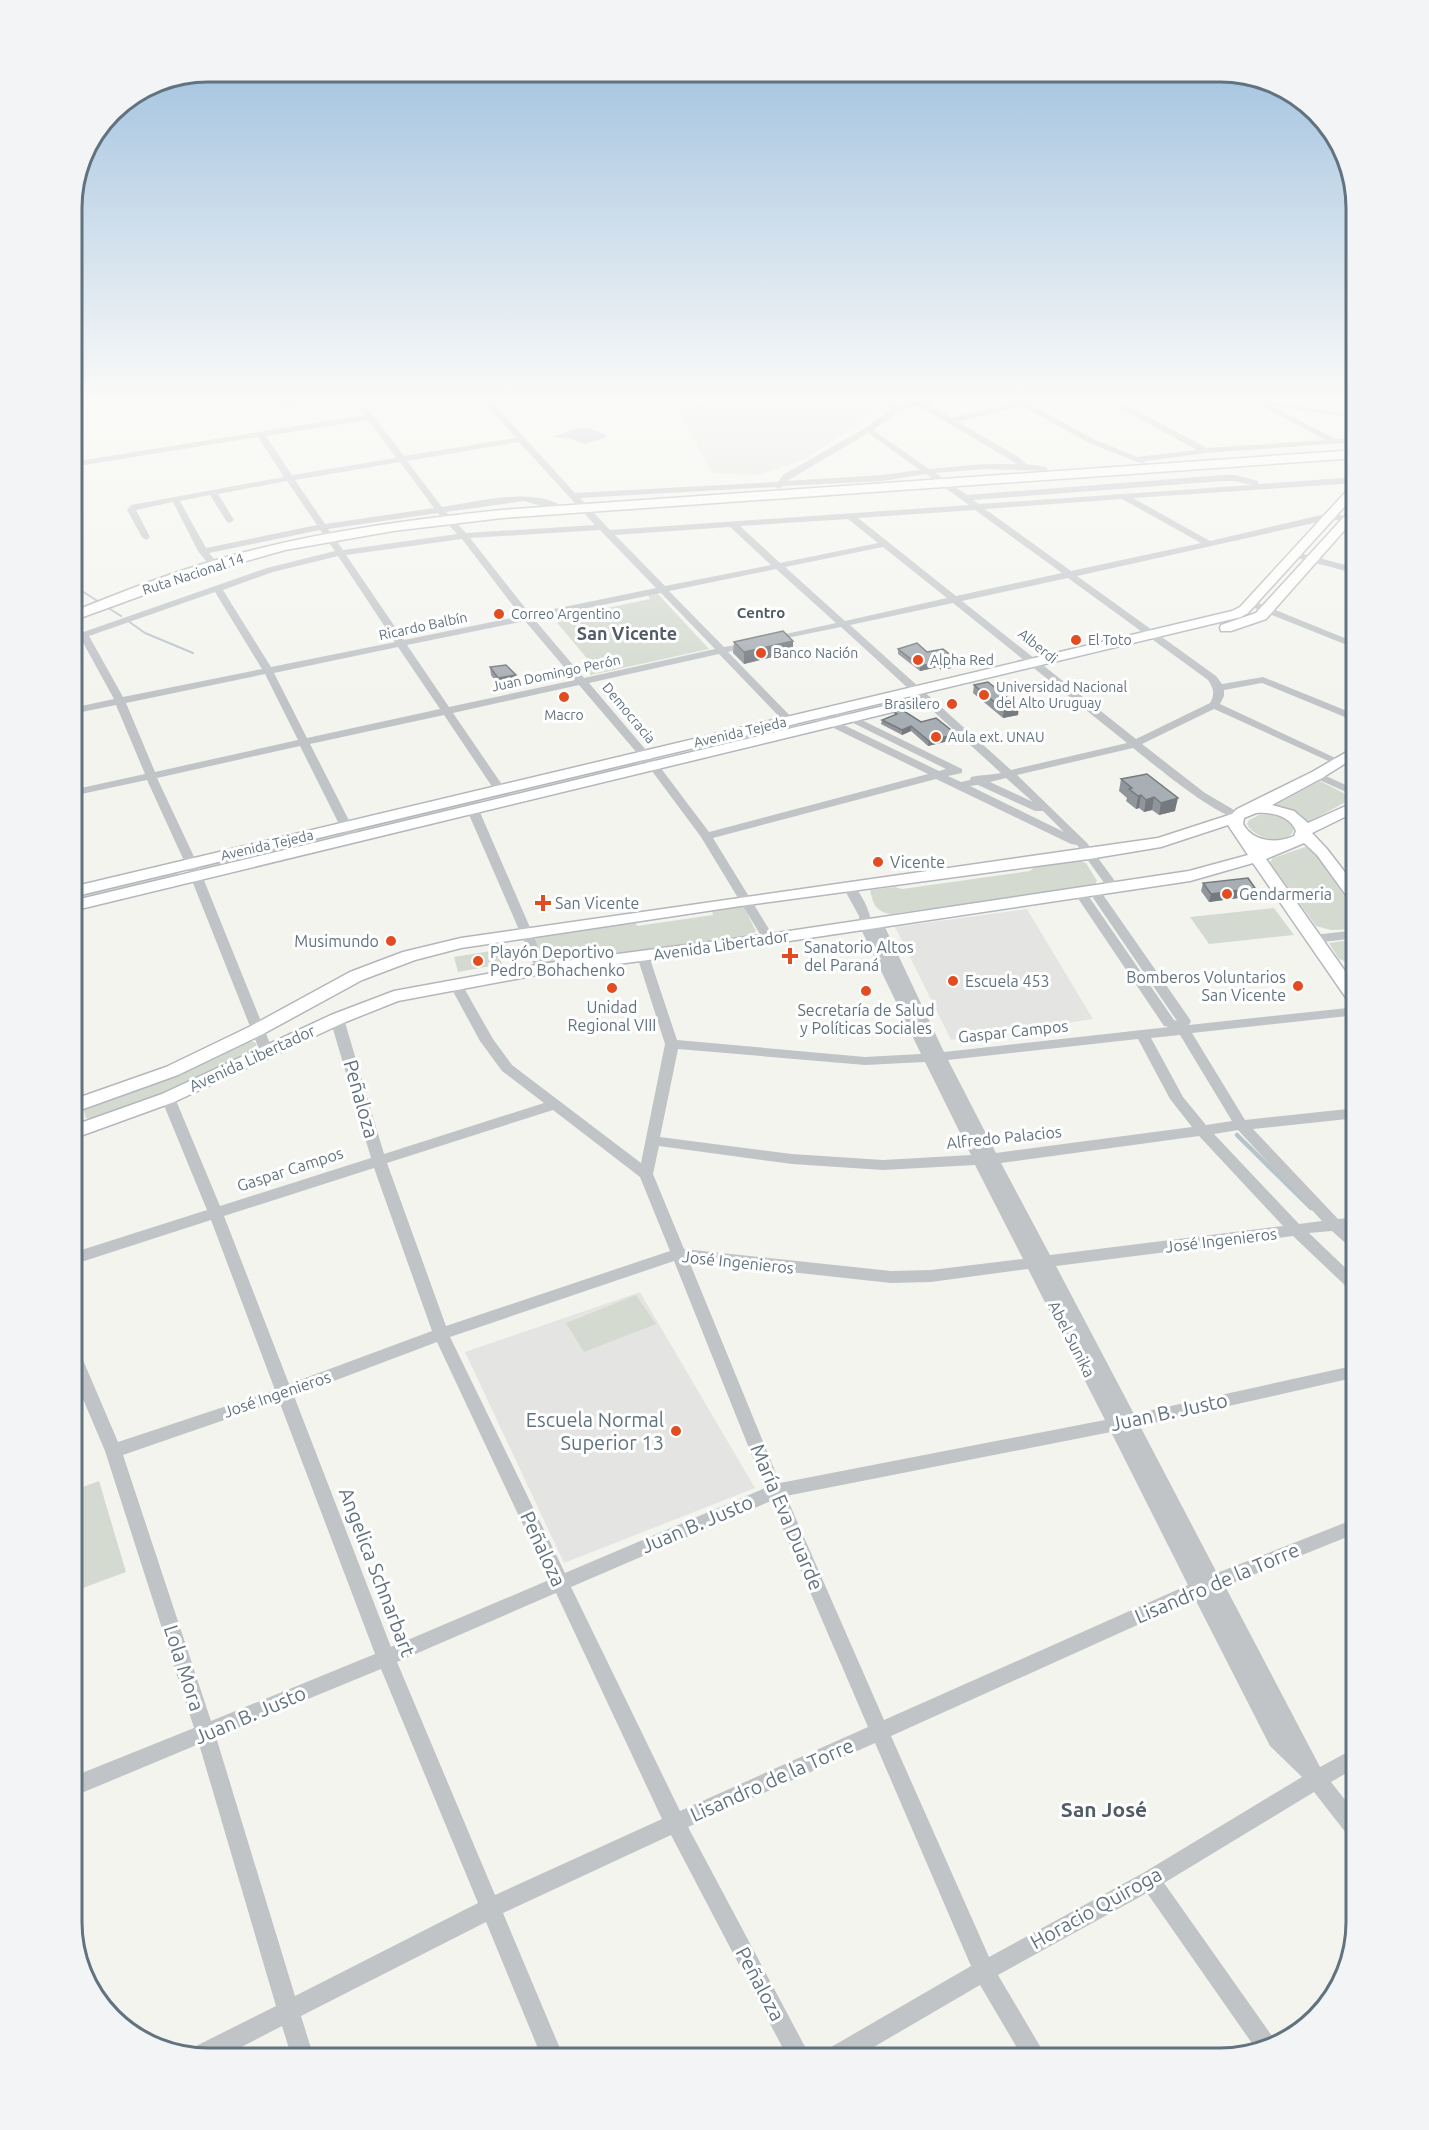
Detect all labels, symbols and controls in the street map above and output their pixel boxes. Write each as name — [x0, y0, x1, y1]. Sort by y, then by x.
street label: Ruta Nacional 14 — [140, 550, 246, 598]
district label: Centro — [737, 604, 785, 621]
place label: Correo Argentino — [511, 606, 621, 622]
marker: Correo Argentino — [492, 607, 506, 621]
street label: Ricardo Balbín — [377, 609, 469, 643]
district label: San Vicente — [577, 623, 677, 643]
street label: Alberdi — [1015, 625, 1061, 667]
place label: El Toto — [1088, 632, 1132, 648]
marker: El Toto — [1069, 633, 1083, 647]
place label: Banco Nación — [773, 645, 858, 661]
marker: Banco Nación — [754, 646, 768, 660]
street label: Juan Domingo Perón — [490, 651, 622, 695]
place label: Alpha Red — [930, 652, 994, 668]
marker: Alpha Red — [911, 653, 925, 667]
place label: Universidad Nacional del Alto Uruguay — [996, 679, 1128, 711]
street label: Democracia — [599, 680, 659, 746]
marker: Universidad Nacional del Alto Uruguay — [977, 688, 991, 702]
marker: Macro — [557, 690, 571, 704]
place label: Brasilero — [884, 696, 940, 712]
marker: Brasilero — [945, 697, 959, 711]
place label: Macro — [544, 707, 584, 723]
street label: Avenida Tejeda — [692, 714, 788, 750]
place label: Aula ext. UNAU — [948, 729, 1045, 745]
marker: Aula ext. UNAU — [929, 730, 943, 744]
street label: Avenida Tejeda — [219, 827, 315, 863]
place label: Vicente — [890, 853, 945, 871]
marker: Vicente — [871, 855, 885, 869]
place label: Gendarmeria — [1239, 885, 1332, 903]
marker: Gendarmeria — [1220, 887, 1234, 901]
place label: San Vicente — [555, 894, 639, 912]
marker: San Vicente — [536, 896, 550, 910]
street label: Avenida Libertador — [652, 927, 790, 963]
place label: Musimundo — [294, 932, 379, 950]
marker: Musimundo — [384, 934, 398, 948]
place label: Sanatorio Altos del Paraná — [804, 938, 914, 974]
place label: Playón Deportivo Pedro Bohachenko — [490, 943, 625, 979]
marker: Sanatorio Altos del Paraná — [781, 947, 799, 965]
marker: Playón Deportivo Pedro Bohachenko — [471, 954, 485, 968]
place label: Bomberos Voluntarios San Vicente — [1126, 968, 1286, 1004]
place label: Escuela 453 — [965, 972, 1050, 990]
marker: Escuela 453 — [946, 974, 960, 988]
marker: Bomberos Voluntarios San Vicente — [1291, 979, 1305, 993]
marker: Unidad Regional VIII — [605, 981, 619, 995]
marker: Secretaría de Salud y Políticas Sociales — [859, 984, 873, 998]
place label: Unidad Regional VIII — [568, 998, 656, 1034]
place label: Secretaría de Salud y Políticas Sociales — [797, 1001, 935, 1037]
street label: Gaspar Campos — [957, 1016, 1069, 1046]
street label: Avenida Libertador — [186, 1021, 318, 1095]
street label: Peñaloza — [339, 1057, 384, 1141]
street label: Alfredo Palacios — [946, 1122, 1063, 1152]
street label: Gaspar Campos — [235, 1143, 345, 1195]
street label: José Ingenieros — [1164, 1224, 1278, 1256]
street label: José Ingenieros — [681, 1247, 795, 1277]
street label: Abel Sunika — [1045, 1298, 1099, 1380]
street label: José Ingenieros — [221, 1367, 333, 1421]
street label: Juan B. Justo — [1108, 1388, 1230, 1435]
place label: Escuela Normal Superior 13 — [526, 1408, 664, 1454]
marker: Escuela Normal Superior 13 — [669, 1424, 683, 1438]
street label: María Eva Duarde — [746, 1440, 829, 1593]
street label: Angelica Schnarbart — [335, 1484, 420, 1660]
street label: Juan B. Justo — [637, 1490, 756, 1557]
street label: Peñaloza — [516, 1507, 571, 1590]
street label: Lisandro de la Torre — [1131, 1537, 1303, 1628]
street label: Lola Mora — [160, 1622, 209, 1714]
street label: Juan B. Justo — [190, 1681, 309, 1748]
street label: Lisandro de la Torre — [687, 1733, 857, 1826]
district label: San José — [1061, 1797, 1147, 1821]
street label: Horacio Quiroga — [1026, 1862, 1166, 1953]
street label: Peñaloza — [731, 1943, 789, 2025]

